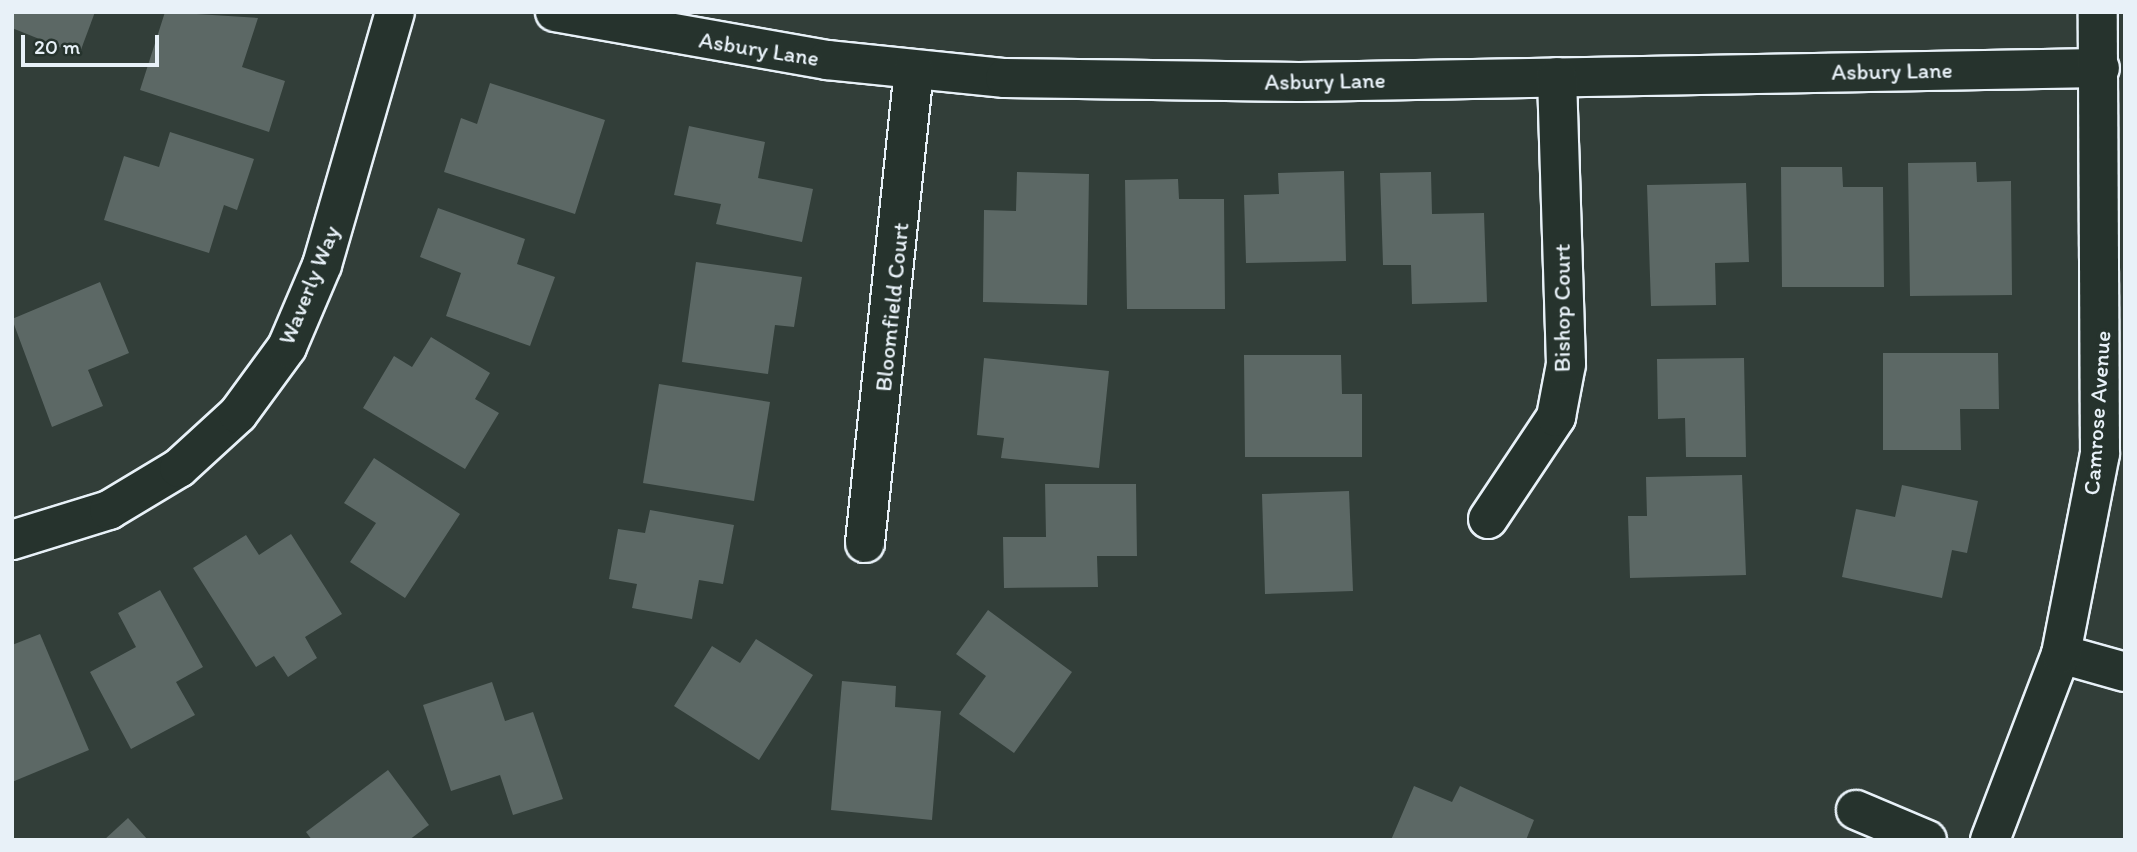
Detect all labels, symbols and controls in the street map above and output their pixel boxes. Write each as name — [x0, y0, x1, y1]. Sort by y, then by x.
scale bar — [24, 21, 163, 65]
street label: Asbury Lane — [696, 26, 822, 72]
text: 20 m — [34, 34, 80, 59]
street label: Asbury Lane — [1831, 56, 1953, 86]
street label: Asbury Lane — [1264, 66, 1386, 96]
street label: Bloomfield Court — [869, 221, 915, 393]
street label: Waverly Way — [273, 222, 345, 348]
street label: Bishop Court — [1548, 244, 1576, 372]
street label: Camrose Avenue — [2077, 330, 2117, 496]

